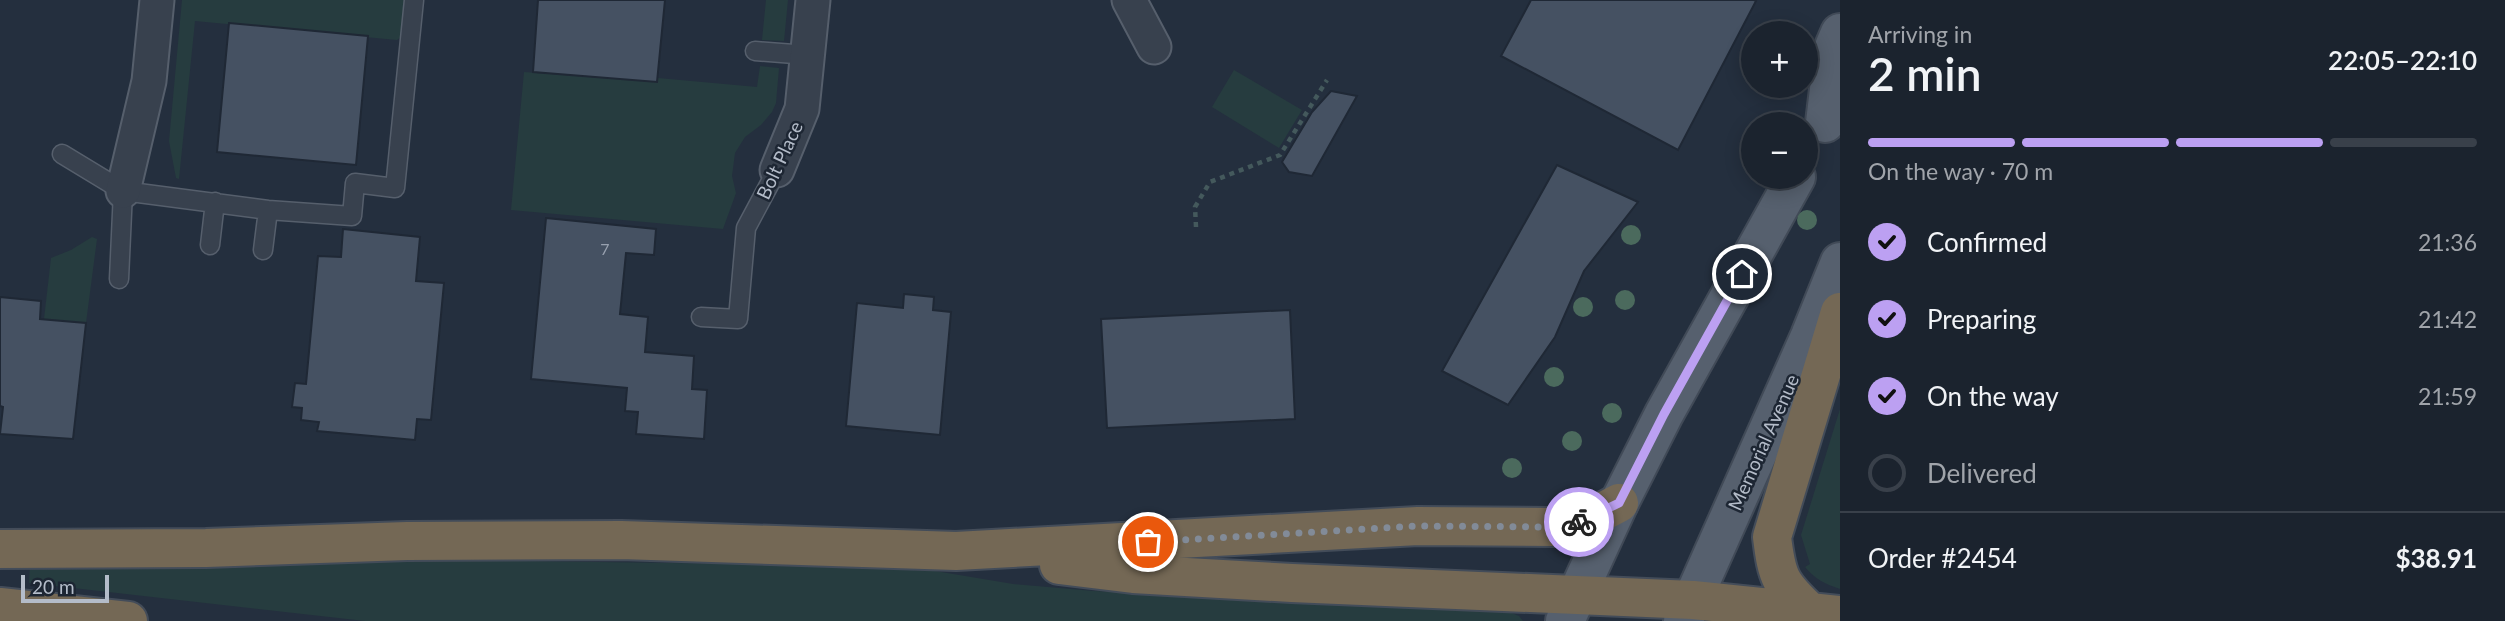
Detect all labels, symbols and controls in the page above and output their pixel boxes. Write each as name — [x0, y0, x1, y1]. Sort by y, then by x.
text: Arriving in — [1868, 20, 1972, 48]
map controls — [1741, 21, 1818, 189]
button: + — [1741, 21, 1818, 98]
text: 22:05–22:10 — [2328, 44, 2477, 76]
text: 2 min — [1868, 46, 1982, 101]
button: − — [1741, 112, 1818, 189]
street label: Bolt Place — [751, 117, 807, 203]
text: On the way · 70 m — [1868, 157, 2053, 185]
icon: check — [1868, 223, 1906, 261]
text: Confirmed — [1927, 226, 2047, 258]
text: 21:36 — [2418, 228, 2477, 256]
house number: 7 — [600, 239, 610, 258]
pin — [1712, 244, 1772, 304]
icon: home — [1723, 255, 1761, 293]
icon: check — [1868, 300, 1906, 338]
text: Preparing — [1927, 303, 2036, 335]
text: 21:42 — [2418, 305, 2477, 333]
street label: Memorial Avenue — [1723, 370, 1803, 514]
icon: check — [1868, 377, 1906, 415]
text: On the way — [1927, 380, 2059, 412]
text: 21:59 — [2418, 382, 2477, 410]
text: Delivered — [1927, 457, 2037, 489]
courier — [1544, 487, 1614, 557]
icon: bike — [1560, 503, 1598, 541]
pin — [1118, 512, 1178, 572]
icon: bag — [1129, 523, 1167, 561]
text: Order #2454 — [1868, 542, 2017, 574]
text: $38.91 — [2395, 542, 2477, 574]
scale bar — [21, 572, 108, 604]
text: 20 m — [32, 575, 75, 598]

